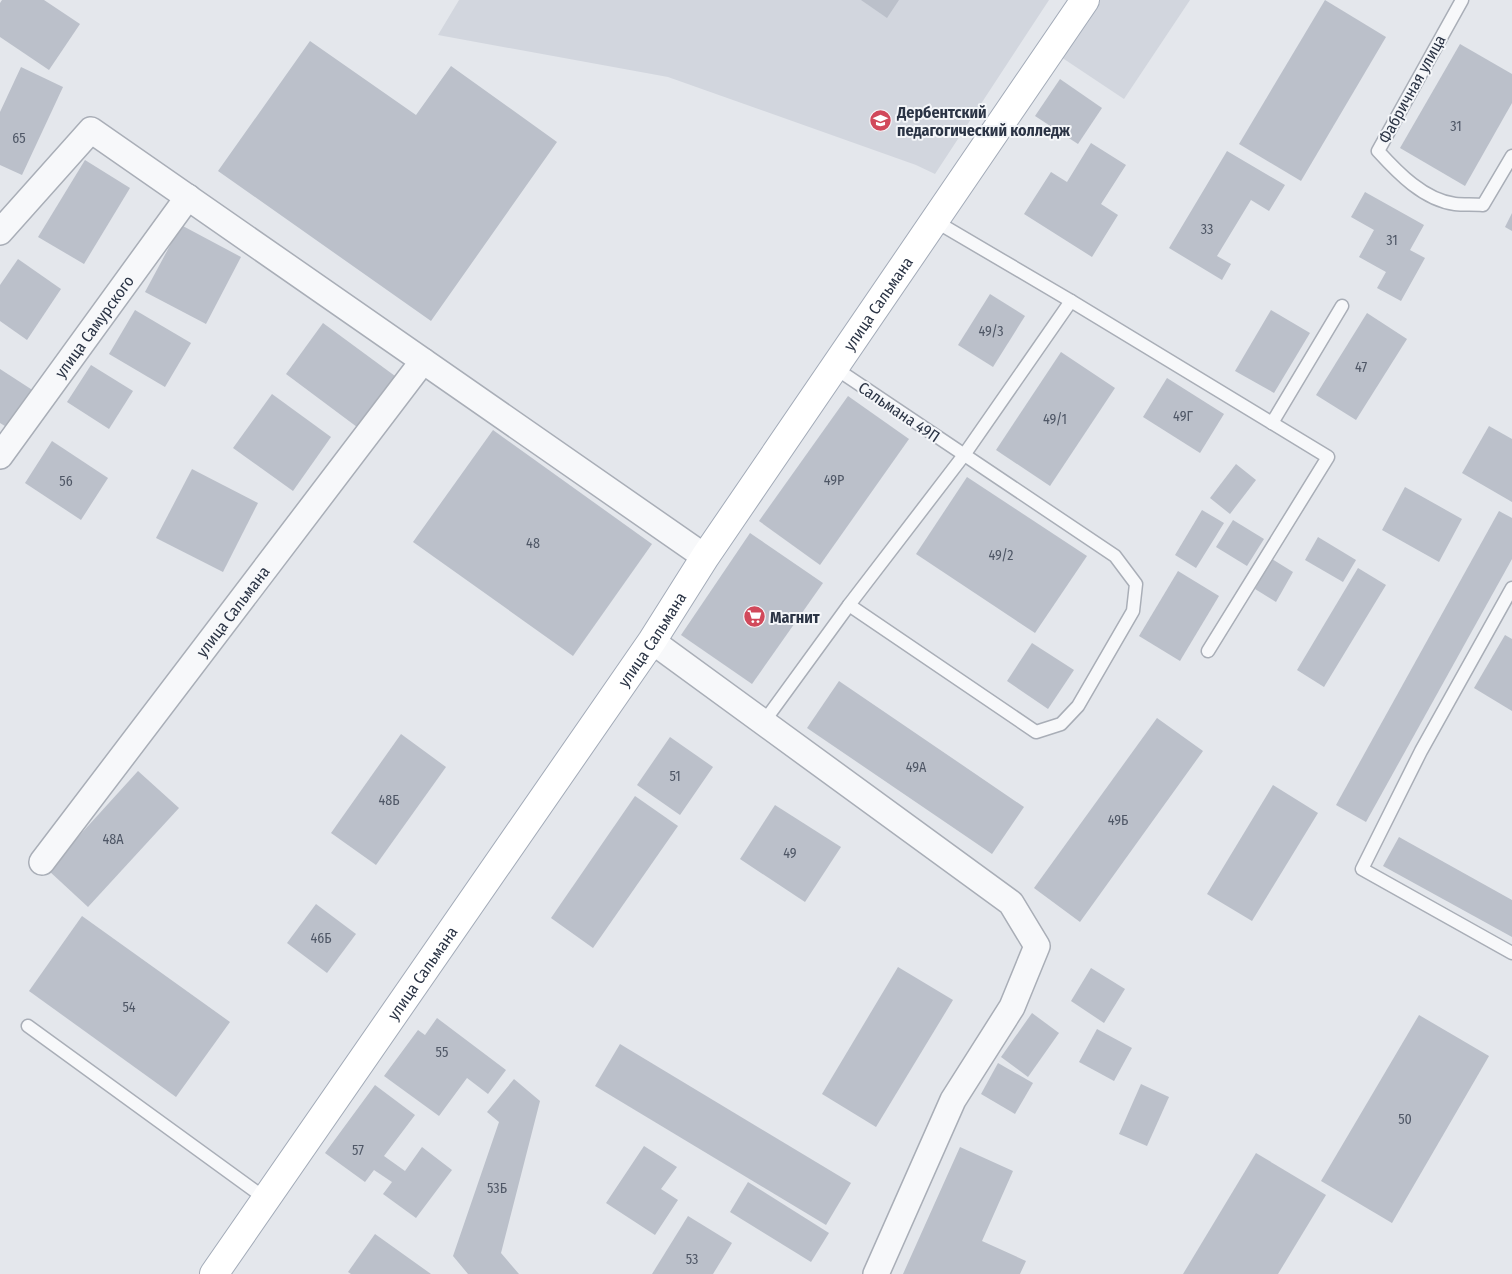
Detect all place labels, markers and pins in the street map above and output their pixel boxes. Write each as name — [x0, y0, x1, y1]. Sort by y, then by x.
place label: Дербентский педагогический колледж — [896, 103, 1070, 140]
school or university icon: Дербентский педагогический колледж — [869, 109, 893, 133]
supermarket icon: Магнит — [742, 605, 766, 629]
place label: Магнит — [770, 608, 820, 627]

